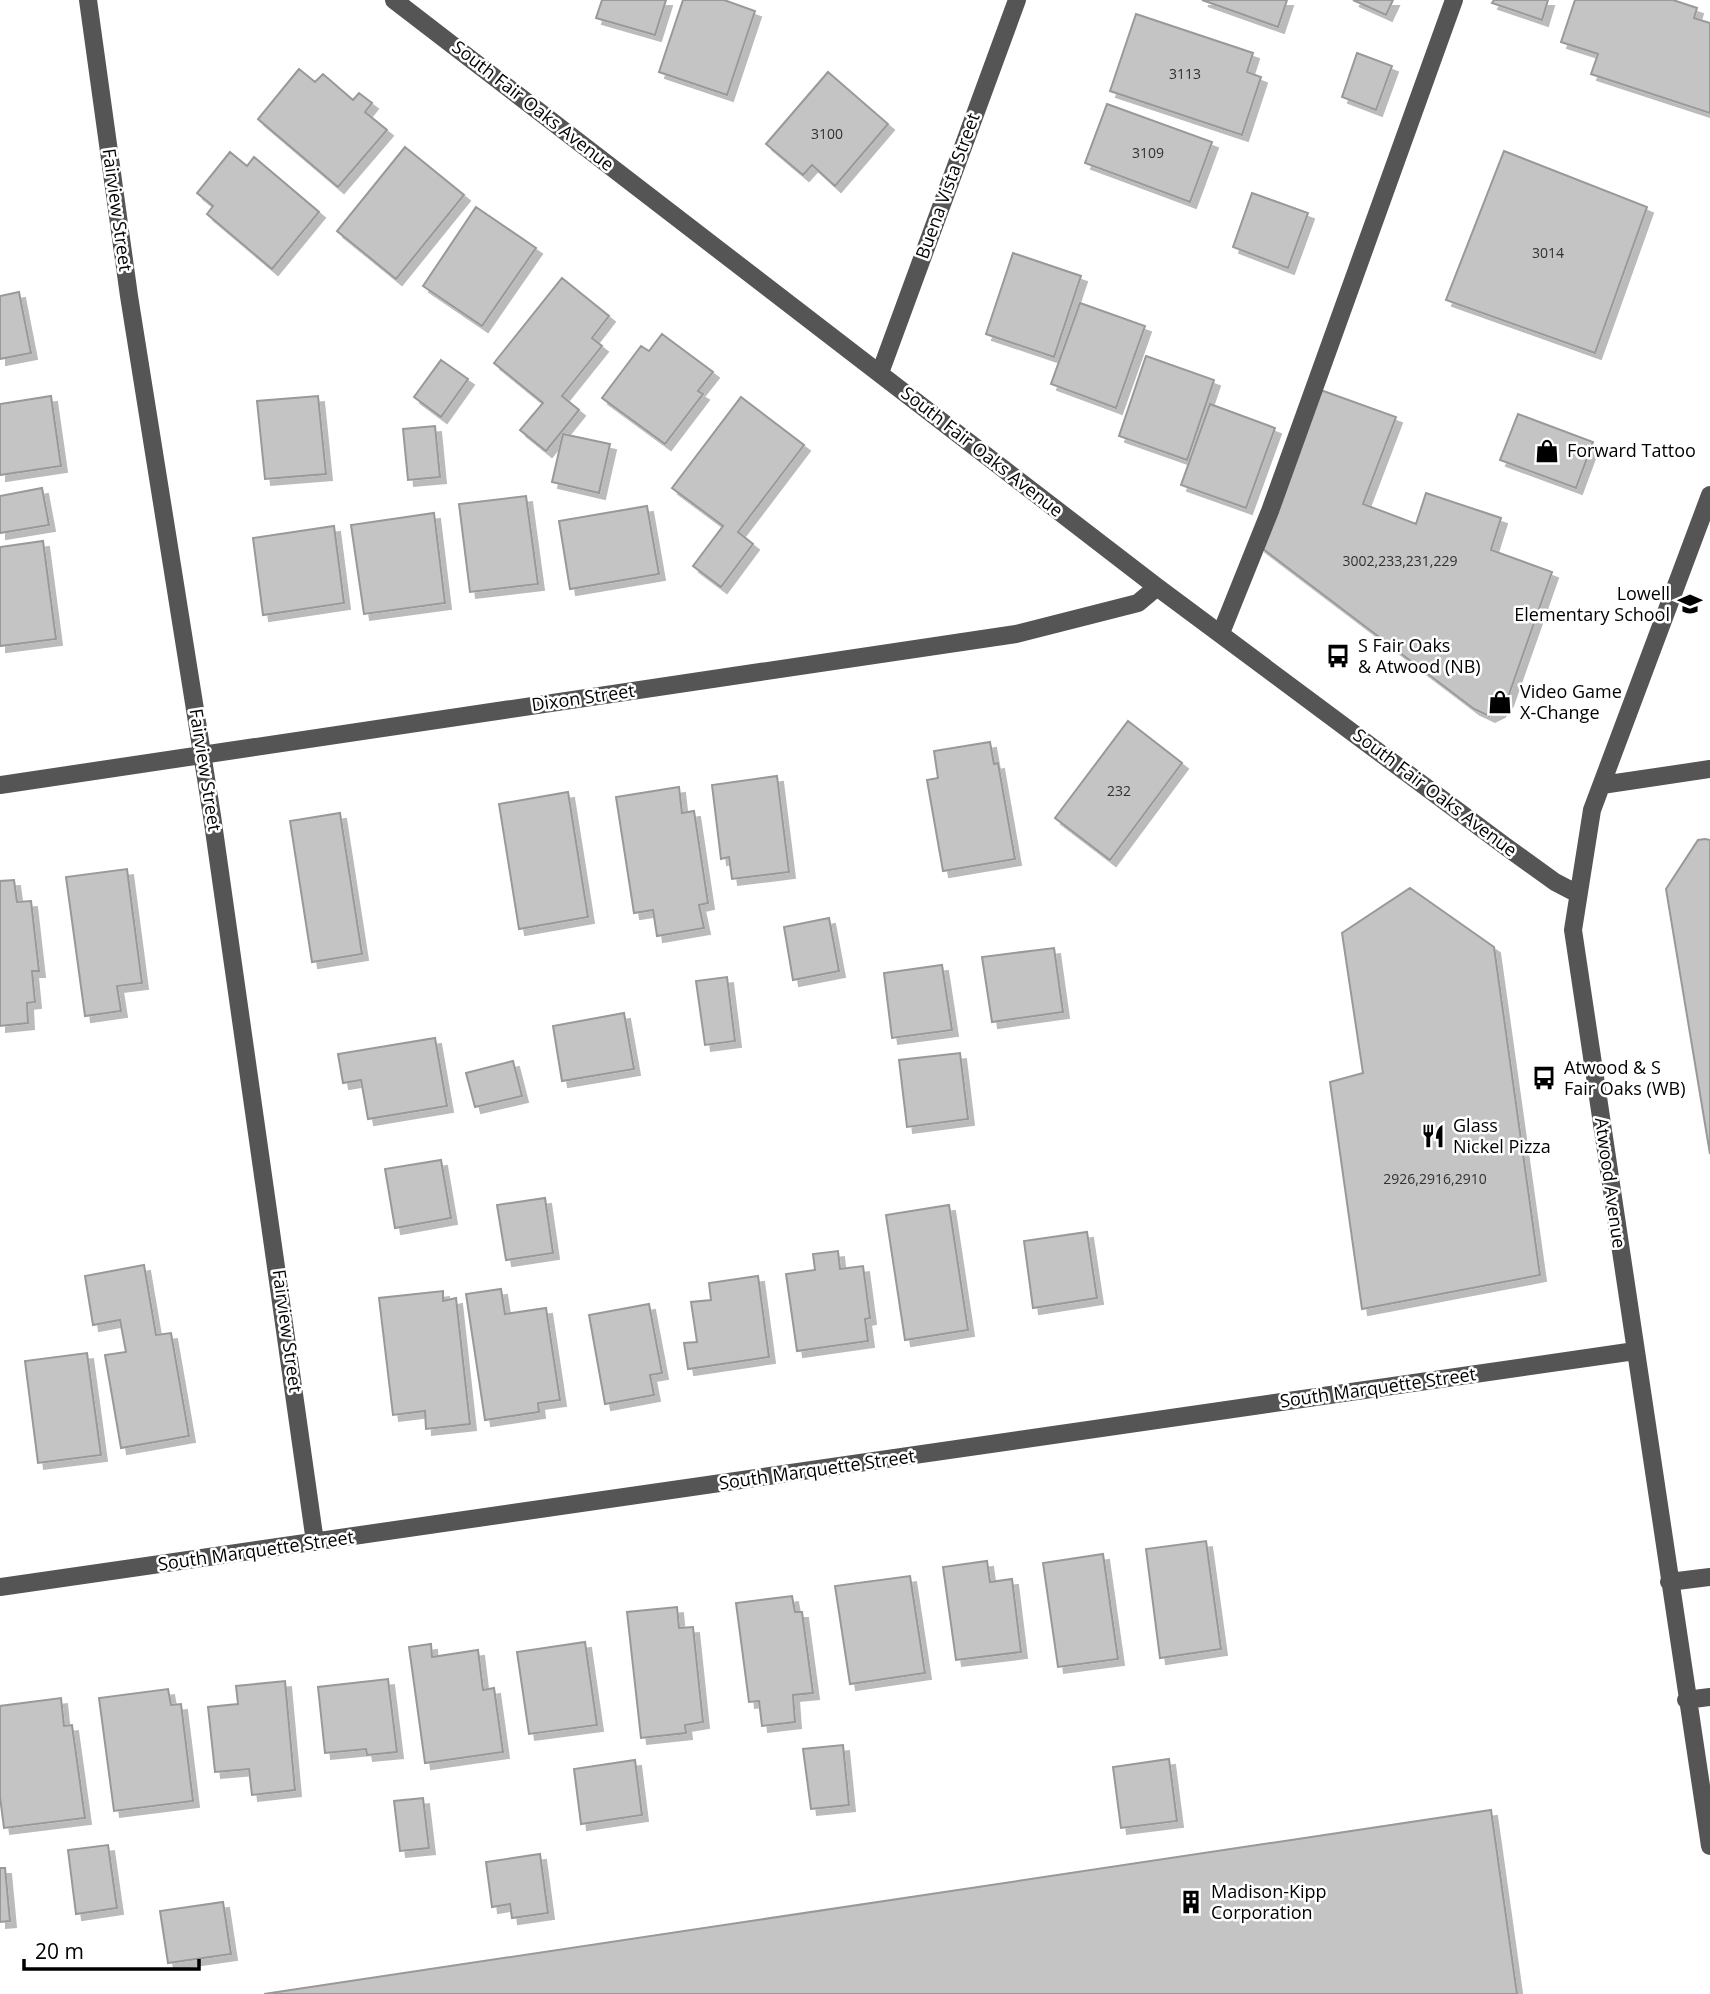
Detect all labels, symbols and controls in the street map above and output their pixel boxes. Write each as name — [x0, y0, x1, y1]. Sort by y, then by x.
street label: South Fair Oaks Avenue — [448, 34, 619, 176]
house number: 3113 — [1169, 64, 1201, 83]
street label: Buena Vista Street — [909, 109, 985, 262]
house number: 3100 — [811, 124, 843, 143]
house number: 3109 — [1132, 143, 1164, 162]
street label: Fairview Street — [97, 147, 138, 273]
house number: 3014 — [1532, 243, 1564, 262]
street label: South Fair Oaks Avenue — [897, 380, 1068, 522]
shop icon: Forward Tattoo — [1533, 437, 1561, 465]
place label: Forward Tattoo — [1567, 438, 1696, 462]
house number: 3002,233,231,229 — [1343, 551, 1457, 570]
place label: Lowell Elementary School — [1514, 581, 1670, 626]
school or university icon: Lowell Elementary School — [1676, 590, 1704, 618]
place label: S Fair Oaks & Atwood (NB) — [1358, 633, 1481, 678]
bus stop icon: S Fair Oaks & Atwood (NB) — [1324, 642, 1352, 670]
street label: Dixon Street — [530, 678, 636, 716]
place label: Video Game X-Change — [1520, 679, 1622, 724]
shop icon: Video Game X-Change — [1486, 688, 1514, 716]
street label: Fairview Street — [184, 707, 228, 833]
street label: South Fair Oaks Avenue — [1349, 723, 1522, 862]
house number: 232 — [1107, 781, 1131, 800]
place label: Atwood & S Fair Oaks (WB) — [1564, 1055, 1685, 1100]
bus stop icon: Atwood & S Fair Oaks (WB) — [1530, 1064, 1558, 1092]
place label: Glass Nickel Pizza — [1453, 1113, 1551, 1158]
street label: Atwood Avenue — [1590, 1116, 1632, 1250]
restaurant icon: Glass Nickel Pizza — [1419, 1122, 1447, 1150]
house number: 2926,2916,2910 — [1383, 1169, 1487, 1188]
street label: Fairview Street — [267, 1268, 308, 1394]
street label: South Marquette Street — [1278, 1361, 1477, 1413]
street label: South Marquette Street — [717, 1443, 916, 1495]
street label: South Marquette Street — [156, 1524, 355, 1576]
place label: Madison-Kipp Corporation — [1211, 1879, 1327, 1924]
building icon: Madison-Kipp Corporation — [1177, 1888, 1205, 1916]
scale bar — [24, 1927, 200, 1971]
text: 20 m — [35, 1937, 84, 1965]

